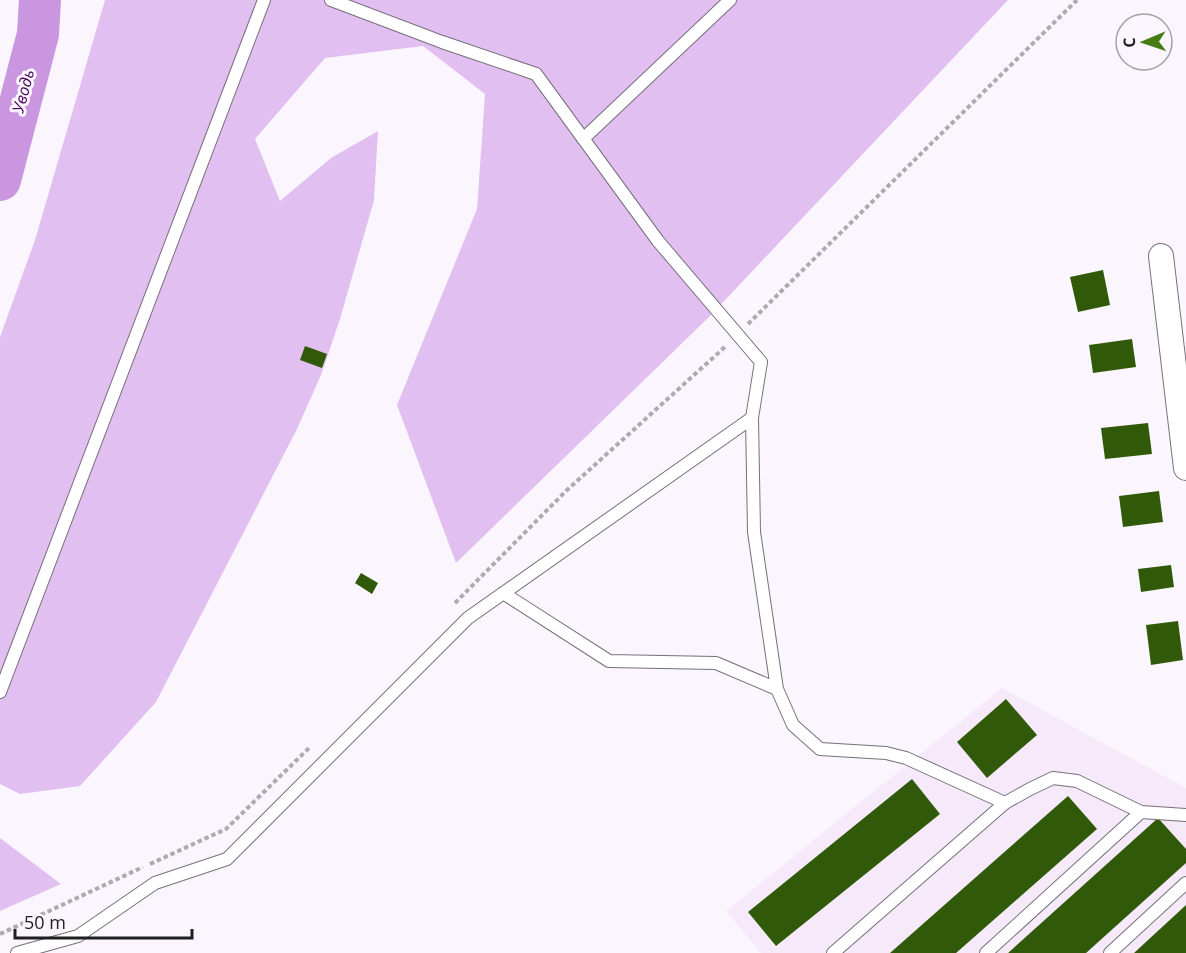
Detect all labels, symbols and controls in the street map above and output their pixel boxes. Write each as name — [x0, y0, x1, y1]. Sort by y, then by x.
north arrow — [1114, 12, 1174, 72]
text: С — [1118, 37, 1140, 48]
water label: Уводь — [6, 67, 39, 116]
scale bar — [15, 902, 192, 940]
text: 50 m — [24, 910, 66, 934]

